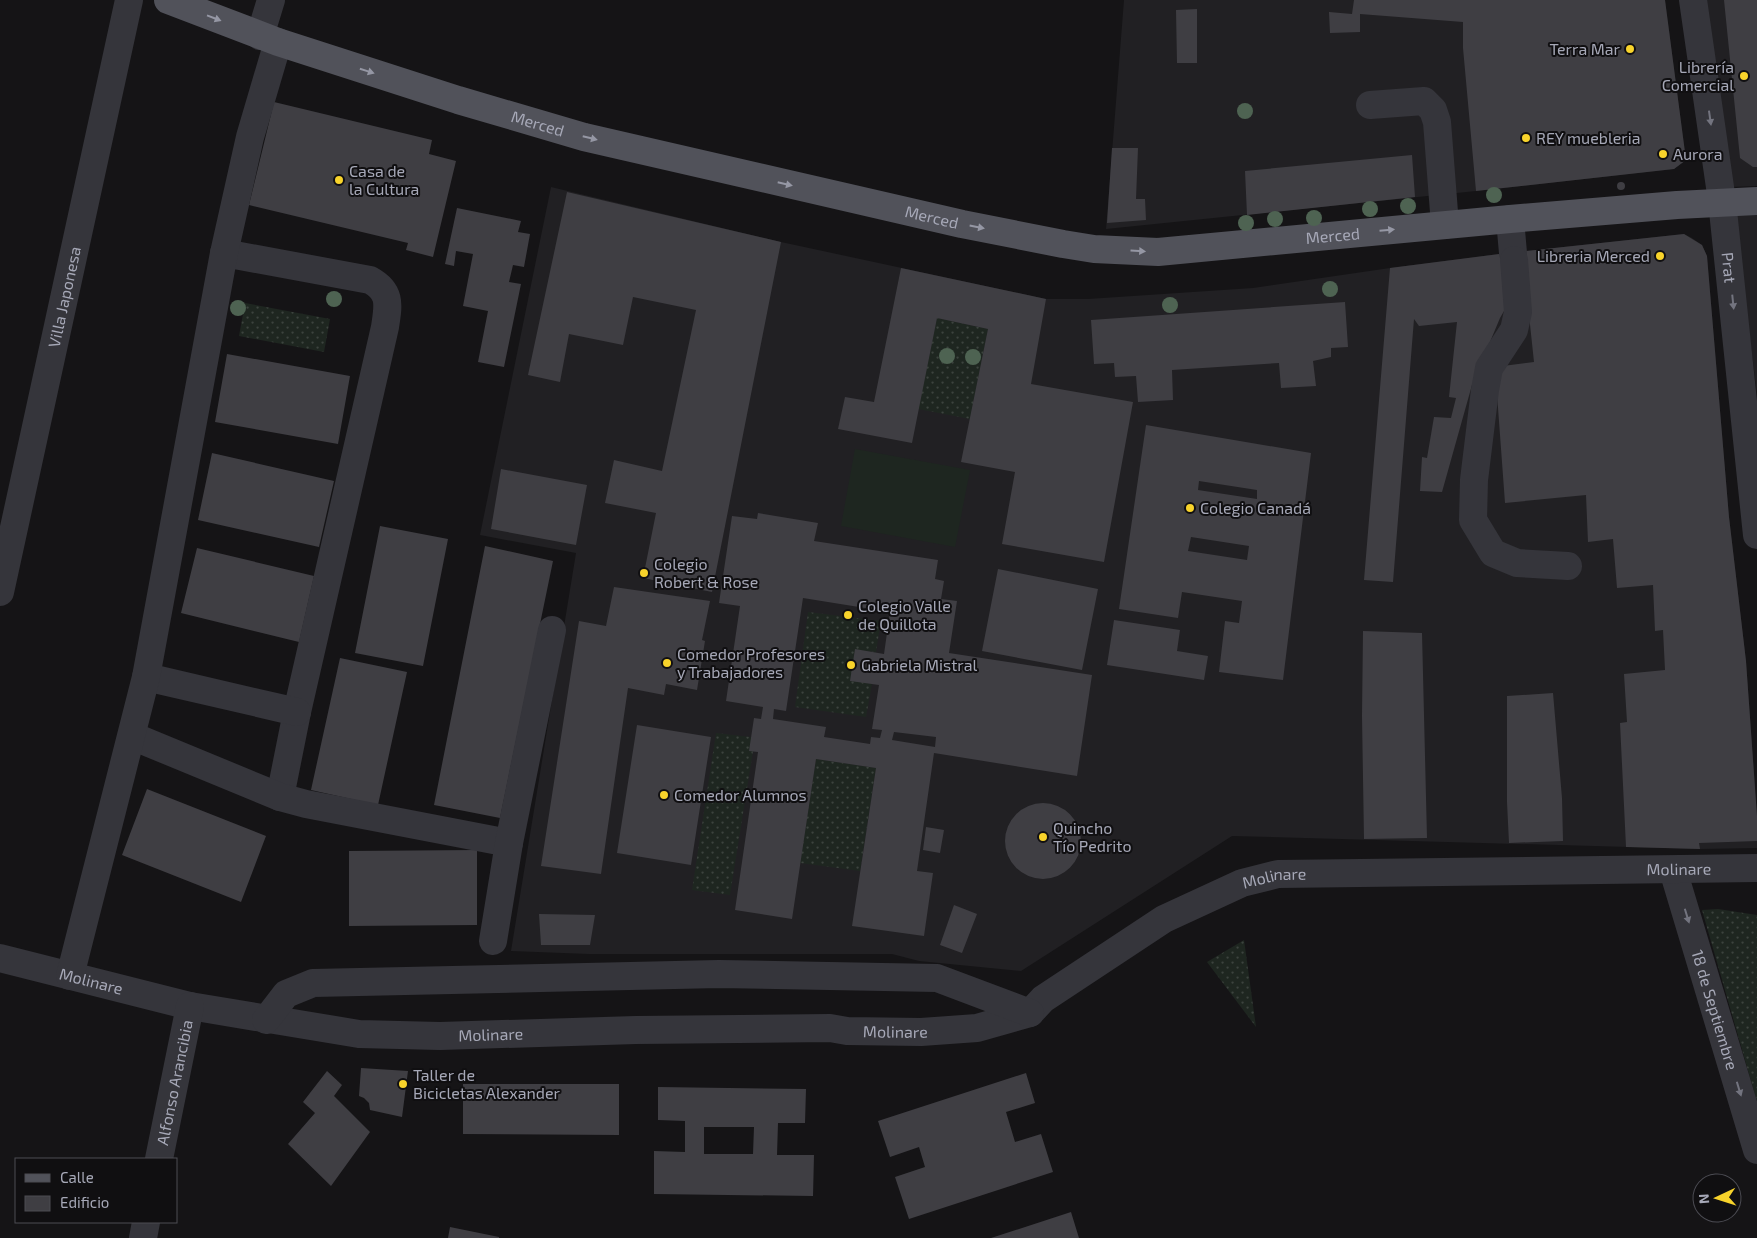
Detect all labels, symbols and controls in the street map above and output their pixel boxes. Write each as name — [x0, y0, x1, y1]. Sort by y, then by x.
one-way arrow — [206, 15, 221, 22]
place label: Terra Mar — [1549, 39, 1621, 58]
marker: Terra Mar — [1624, 43, 1636, 55]
place label: Librería Comercial — [1662, 57, 1734, 94]
one-way arrow — [360, 67, 375, 75]
marker: Librería Comercial — [1738, 70, 1750, 82]
street label: Merced — [509, 106, 567, 140]
one-way arrow — [1706, 110, 1714, 126]
place label: REY muebleria — [1536, 128, 1640, 147]
marker: REY muebleria — [1520, 132, 1532, 144]
one-way arrow — [582, 134, 597, 142]
place label: Aurora — [1673, 144, 1723, 163]
marker: Aurora — [1657, 148, 1669, 160]
place label: Casa de la Cultura — [349, 161, 419, 198]
marker: Casa de la Cultura — [333, 174, 345, 186]
one-way arrow — [777, 180, 792, 188]
street label: Merced — [903, 201, 960, 232]
one-way arrow — [970, 223, 985, 231]
street label: Merced — [1305, 223, 1361, 247]
one-way arrow — [1379, 226, 1395, 234]
street label: Villa Japonesa — [44, 245, 84, 349]
place label: Libreria Merced — [1537, 246, 1650, 265]
one-way arrow — [1130, 247, 1146, 255]
marker: Libreria Merced — [1654, 250, 1666, 262]
street label: Prat — [1718, 251, 1741, 284]
one-way arrow — [1729, 294, 1737, 310]
place label: Colegio Canadá — [1200, 498, 1311, 517]
marker: Colegio Canadá — [1184, 502, 1196, 514]
place label: Colegio Robert & Rose — [654, 554, 758, 591]
marker: Colegio Robert & Rose — [638, 567, 650, 579]
place label: Colegio Valle de Quillota — [858, 596, 951, 634]
marker: Colegio Valle de Quillota — [842, 609, 854, 621]
place label: Comedor Profesores y Trabajadores — [677, 644, 825, 682]
place label: Gabriela Mistral — [861, 655, 977, 674]
marker: Comedor Profesores y Trabajadores — [661, 657, 673, 669]
marker: Gabriela Mistral — [845, 659, 857, 671]
place label: Comedor Alumnos — [674, 785, 807, 804]
marker: Comedor Alumnos — [658, 789, 670, 801]
place label: Quincho Tío Pedrito — [1053, 818, 1132, 855]
marker: Quincho Tío Pedrito — [1037, 831, 1049, 843]
street label: Molinare — [1646, 859, 1711, 878]
street label: Molinare — [1240, 864, 1306, 892]
one-way arrow — [1683, 909, 1691, 924]
street label: 18 de Septiembre — [1688, 947, 1742, 1072]
street label: Molinare — [58, 963, 125, 998]
street label: Alfonso Arancibia — [152, 1018, 196, 1147]
street label: Molinare — [863, 1021, 928, 1041]
street label: Molinare — [458, 1023, 523, 1044]
place label: Taller de Bicicletas Alexander — [413, 1065, 561, 1102]
marker: Taller de Bicicletas Alexander — [397, 1078, 409, 1090]
one-way arrow — [1735, 1081, 1743, 1096]
legend — [15, 1158, 178, 1223]
text: Calle — [60, 1168, 94, 1186]
north arrow — [1692, 1173, 1742, 1223]
text: Edificio — [60, 1193, 109, 1211]
text: N — [1695, 1193, 1712, 1205]

